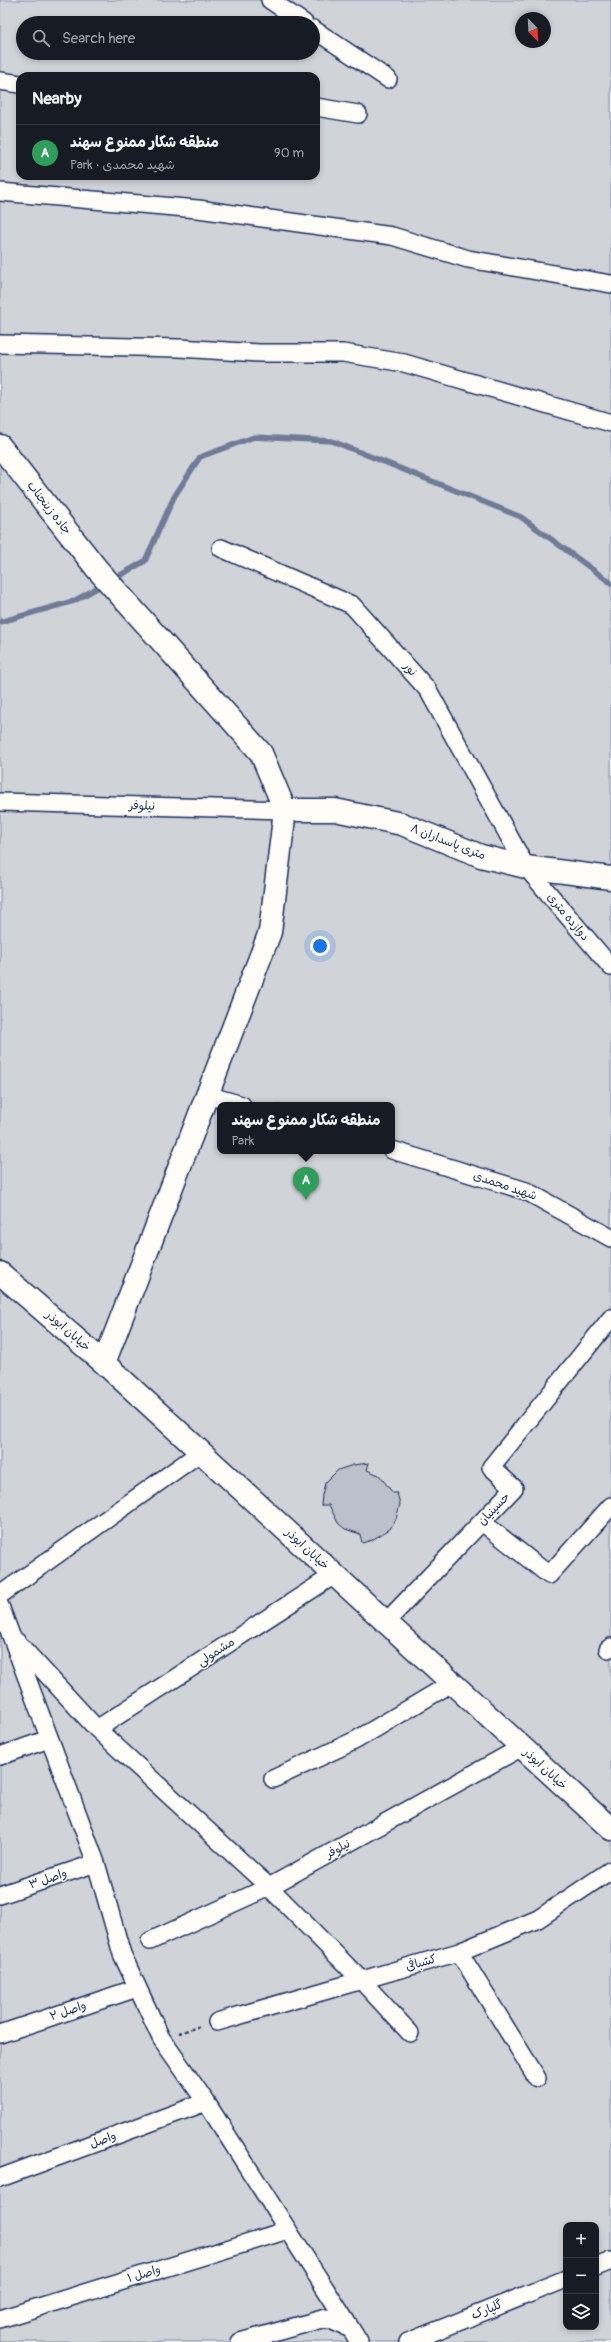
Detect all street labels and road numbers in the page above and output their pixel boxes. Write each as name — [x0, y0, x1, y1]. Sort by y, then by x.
street label: جاده زینجناب — [23, 478, 75, 538]
street label: نور — [399, 658, 420, 679]
street label: نیلوفر — [128, 798, 155, 814]
street label: ۸ متری پاسداران — [408, 821, 488, 863]
street label: دوازده متری — [544, 890, 592, 944]
street label: شهید محمدی — [471, 1168, 539, 1204]
street label: خیابان ابوذر — [42, 1307, 94, 1355]
street label: حسینیان — [475, 1489, 513, 1529]
street label: خیابان ابوذر — [281, 1524, 332, 1573]
street label: مشمولی — [195, 1634, 237, 1670]
street label: خیابان ابوذر — [519, 1744, 570, 1793]
street label: نیلوفر — [322, 1836, 353, 1862]
street label: واصل ۳ — [27, 1865, 69, 1893]
street label: کشبافی — [404, 1951, 438, 1975]
street label: واصل ۲ — [48, 1998, 88, 2024]
street label: واصل — [88, 2128, 118, 2152]
street label: واصل ۱ — [126, 2262, 162, 2286]
street label: گلپارک — [469, 2297, 505, 2323]

